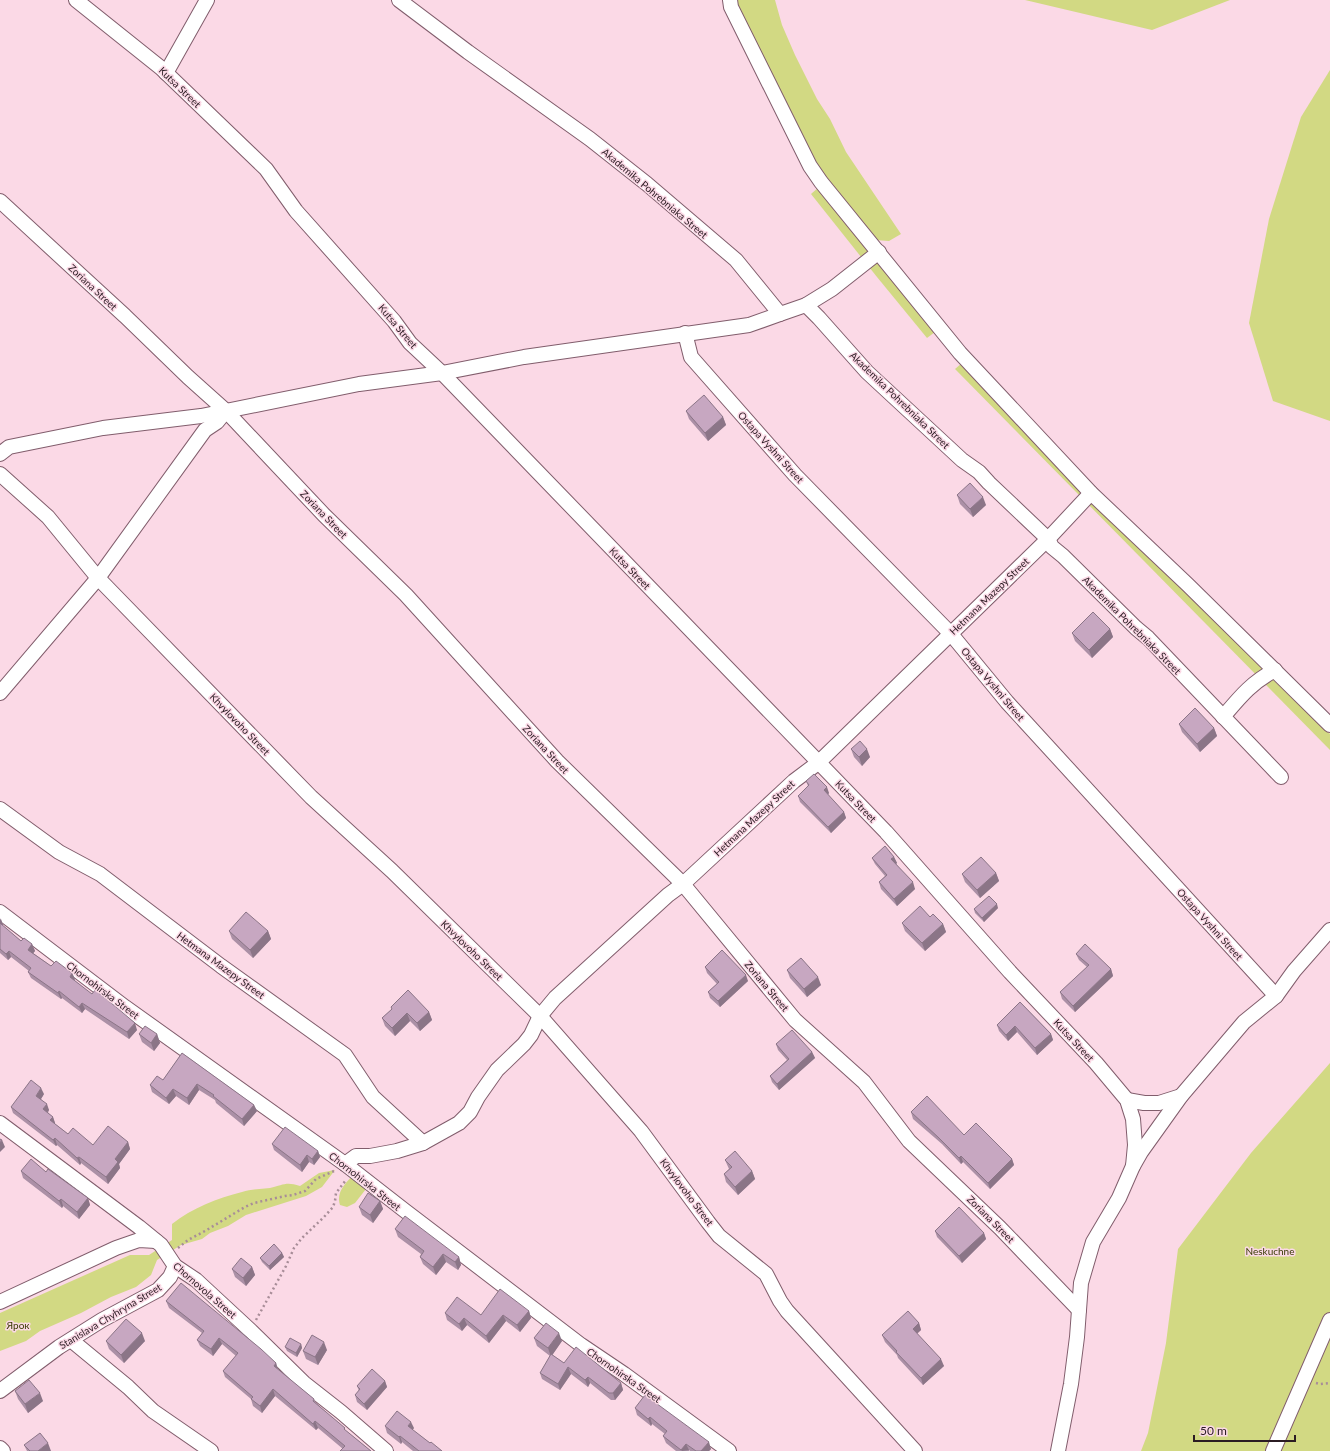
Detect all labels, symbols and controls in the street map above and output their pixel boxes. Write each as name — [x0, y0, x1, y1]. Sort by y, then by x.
street label: Kutsa Street — [157, 64, 204, 110]
street label: Akademika Pohrebniaka Street — [600, 145, 711, 241]
street label: Zoriana Street — [66, 262, 120, 313]
street label: Kutsa Street — [376, 302, 420, 351]
street label: Akademika Pohrebniaka Street — [848, 349, 953, 451]
street label: Ostapa Vyshni Street — [736, 409, 807, 485]
street label: Zoriana Street — [298, 488, 350, 541]
street label: Kutsa Street — [607, 545, 653, 592]
street label: Hetmana Mazepy Street — [947, 555, 1031, 637]
street label: Akademika Pohrebniaka Street — [1080, 573, 1184, 677]
street label: Ostapa Vyshni Street — [959, 645, 1027, 723]
street label: Khvylovoho Street — [208, 691, 273, 758]
street label: Zoriana Street — [521, 722, 572, 776]
street label: Hetmana Mazepy Street — [711, 777, 797, 858]
street label: Kutsa Street — [833, 778, 879, 825]
street label: Ostapa Vyshni Street — [1175, 886, 1246, 962]
street label: Khvylovoho Street — [439, 918, 506, 983]
street label: Hetmana Mazepy Street — [175, 929, 268, 1001]
street label: Zoriana Street — [743, 958, 792, 1014]
street label: Chornohirska Street — [64, 959, 142, 1021]
street label: Kutsa Street — [1051, 1016, 1097, 1064]
street label: Chornohirska Street — [327, 1149, 404, 1213]
street label: Khvylovoho Street — [658, 1156, 716, 1228]
street label: Zoriana Street — [965, 1193, 1017, 1245]
park label: Neskuchne — [1246, 1245, 1294, 1257]
street label: Chornovola Street — [171, 1259, 239, 1321]
street label: Stanislava Chyhryna Street — [57, 1281, 164, 1351]
park label: Ярок — [5, 1319, 30, 1331]
street label: Chornohirska Street — [585, 1345, 664, 1405]
scale bar — [1194, 1417, 1295, 1443]
text: 50 m — [1200, 1423, 1227, 1438]

